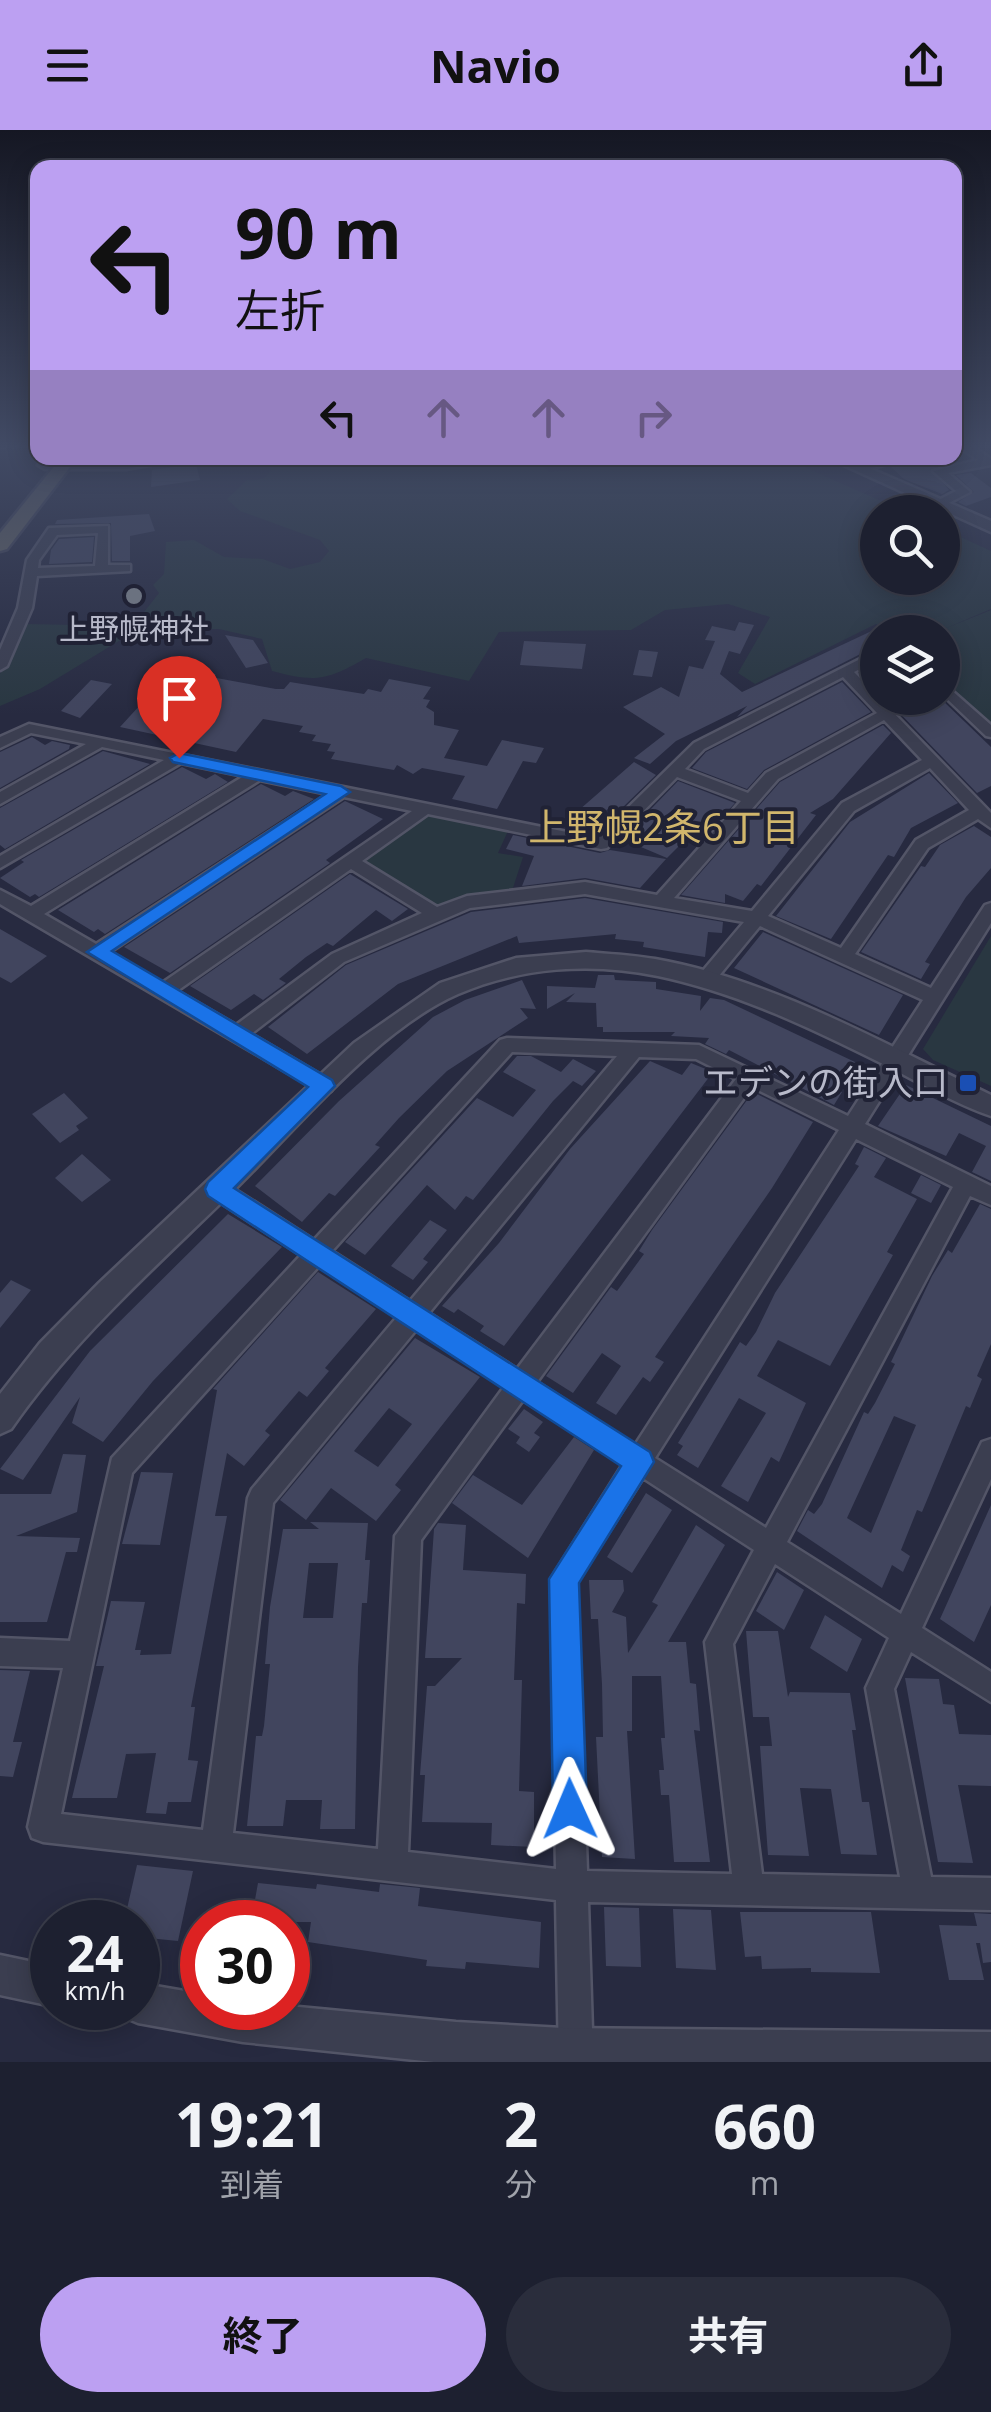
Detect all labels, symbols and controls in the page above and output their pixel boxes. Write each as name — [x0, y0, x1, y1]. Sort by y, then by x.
text: Navio — [430, 35, 561, 96]
icon: menu — [40, 38, 95, 93]
icon: share — [896, 38, 951, 93]
text: 90 m — [235, 184, 402, 280]
icon: left — [70, 200, 200, 330]
text: 左折 — [235, 279, 325, 340]
icon: left — [311, 390, 366, 445]
icon: ahead — [416, 390, 471, 445]
icon: ahead — [521, 390, 576, 445]
icon: right — [626, 390, 681, 445]
map controls — [860, 495, 960, 715]
button: search — [860, 495, 960, 595]
marker: 上野幌神社 — [123, 585, 145, 607]
place label: 上野幌神社 — [59, 608, 209, 649]
button: layers — [860, 615, 960, 715]
pin — [137, 656, 222, 759]
icon: arrive — [152, 671, 207, 726]
district label: 上野幌2条6丁目 — [528, 800, 800, 852]
place label: エデンの街入口 — [703, 1058, 948, 1105]
marker: エデンの街入口 — [957, 1072, 979, 1094]
position arrow — [518, 1757, 622, 1861]
speed limit sign: 30 — [180, 1900, 310, 2030]
text: 24 — [66, 1919, 124, 1987]
text: km/h — [65, 1973, 125, 2007]
text: 19:21 — [175, 2083, 329, 2165]
text: 2 — [504, 2083, 538, 2165]
text: 660 — [713, 2085, 816, 2167]
text: m — [750, 2161, 779, 2204]
text: 到着 — [220, 2162, 284, 2205]
text: 分 — [505, 2162, 537, 2205]
button: 終了 — [40, 2277, 486, 2392]
button: 共有 — [506, 2277, 951, 2392]

